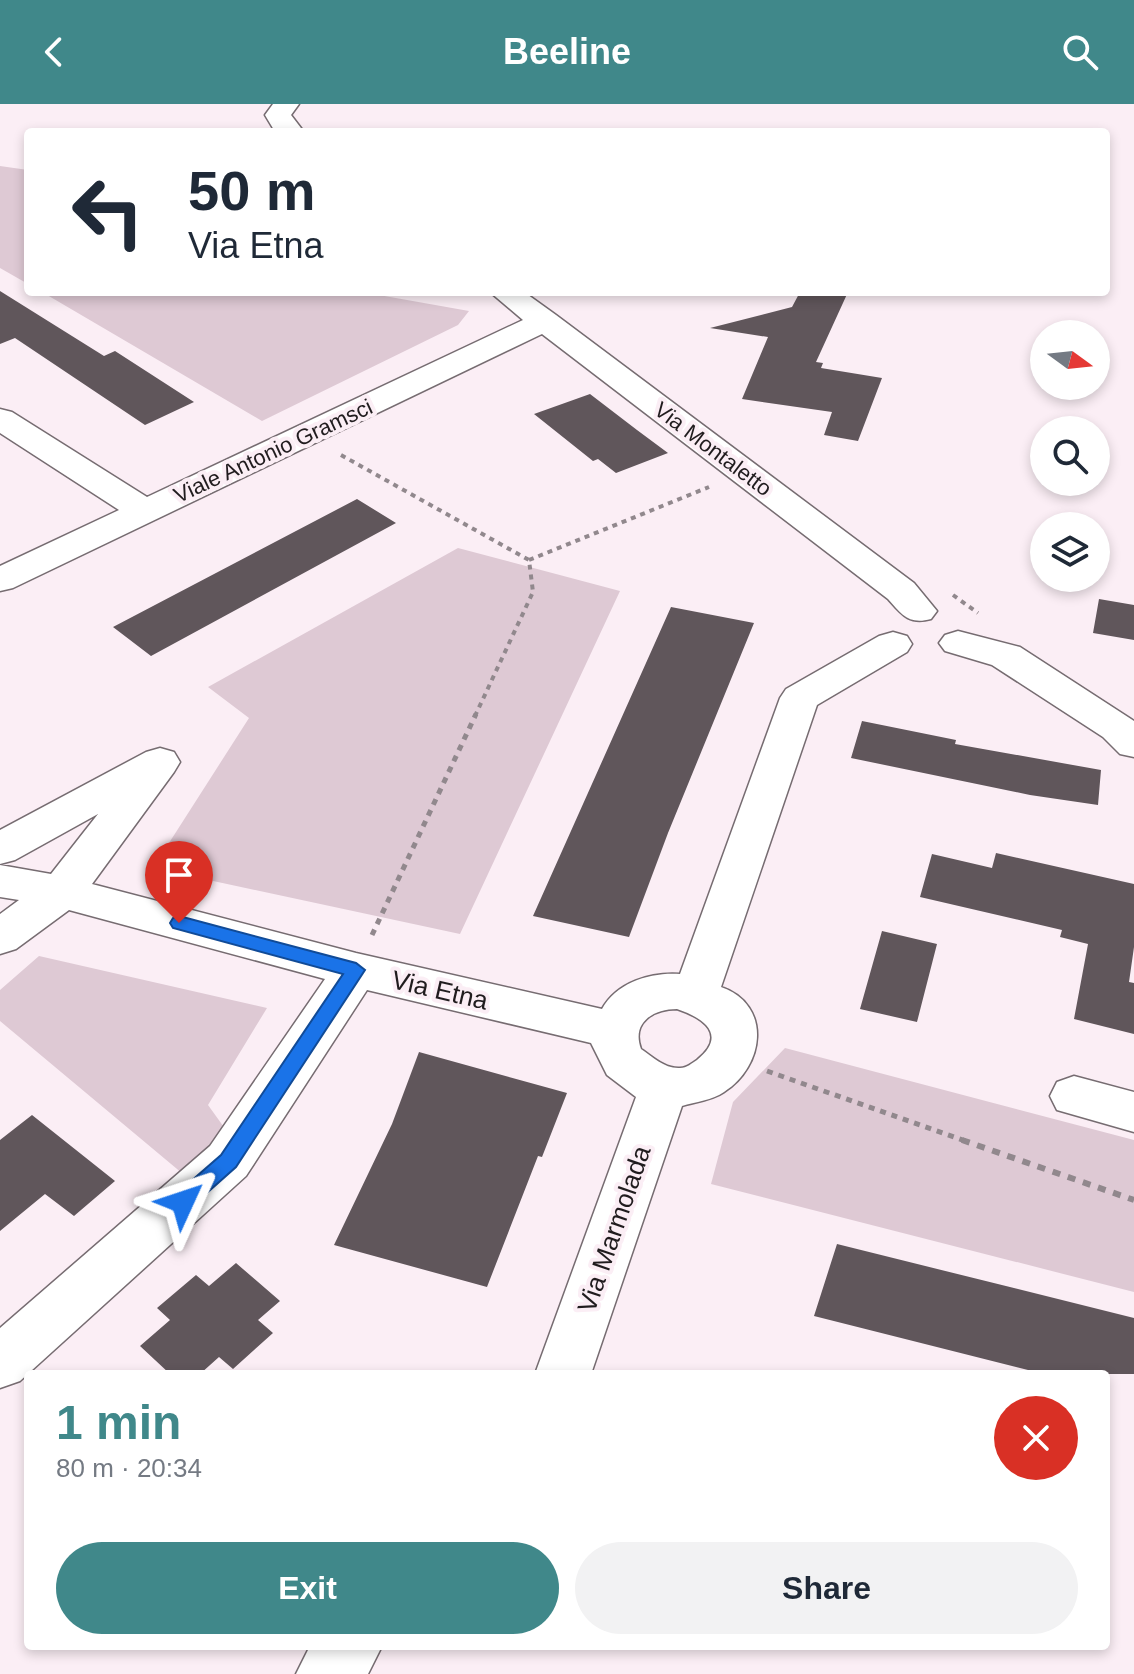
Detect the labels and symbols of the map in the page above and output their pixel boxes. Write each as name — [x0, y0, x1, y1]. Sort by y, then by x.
north arrow — [1030, 320, 1110, 400]
street label: Viale Antonio Gramsci — [170, 394, 376, 508]
street label: Via Montaletto — [649, 397, 777, 501]
pin — [145, 841, 213, 923]
street label: Via Etna — [389, 964, 492, 1016]
street label: Via Marmolada — [571, 1141, 657, 1316]
position arrow — [141, 1160, 225, 1244]

